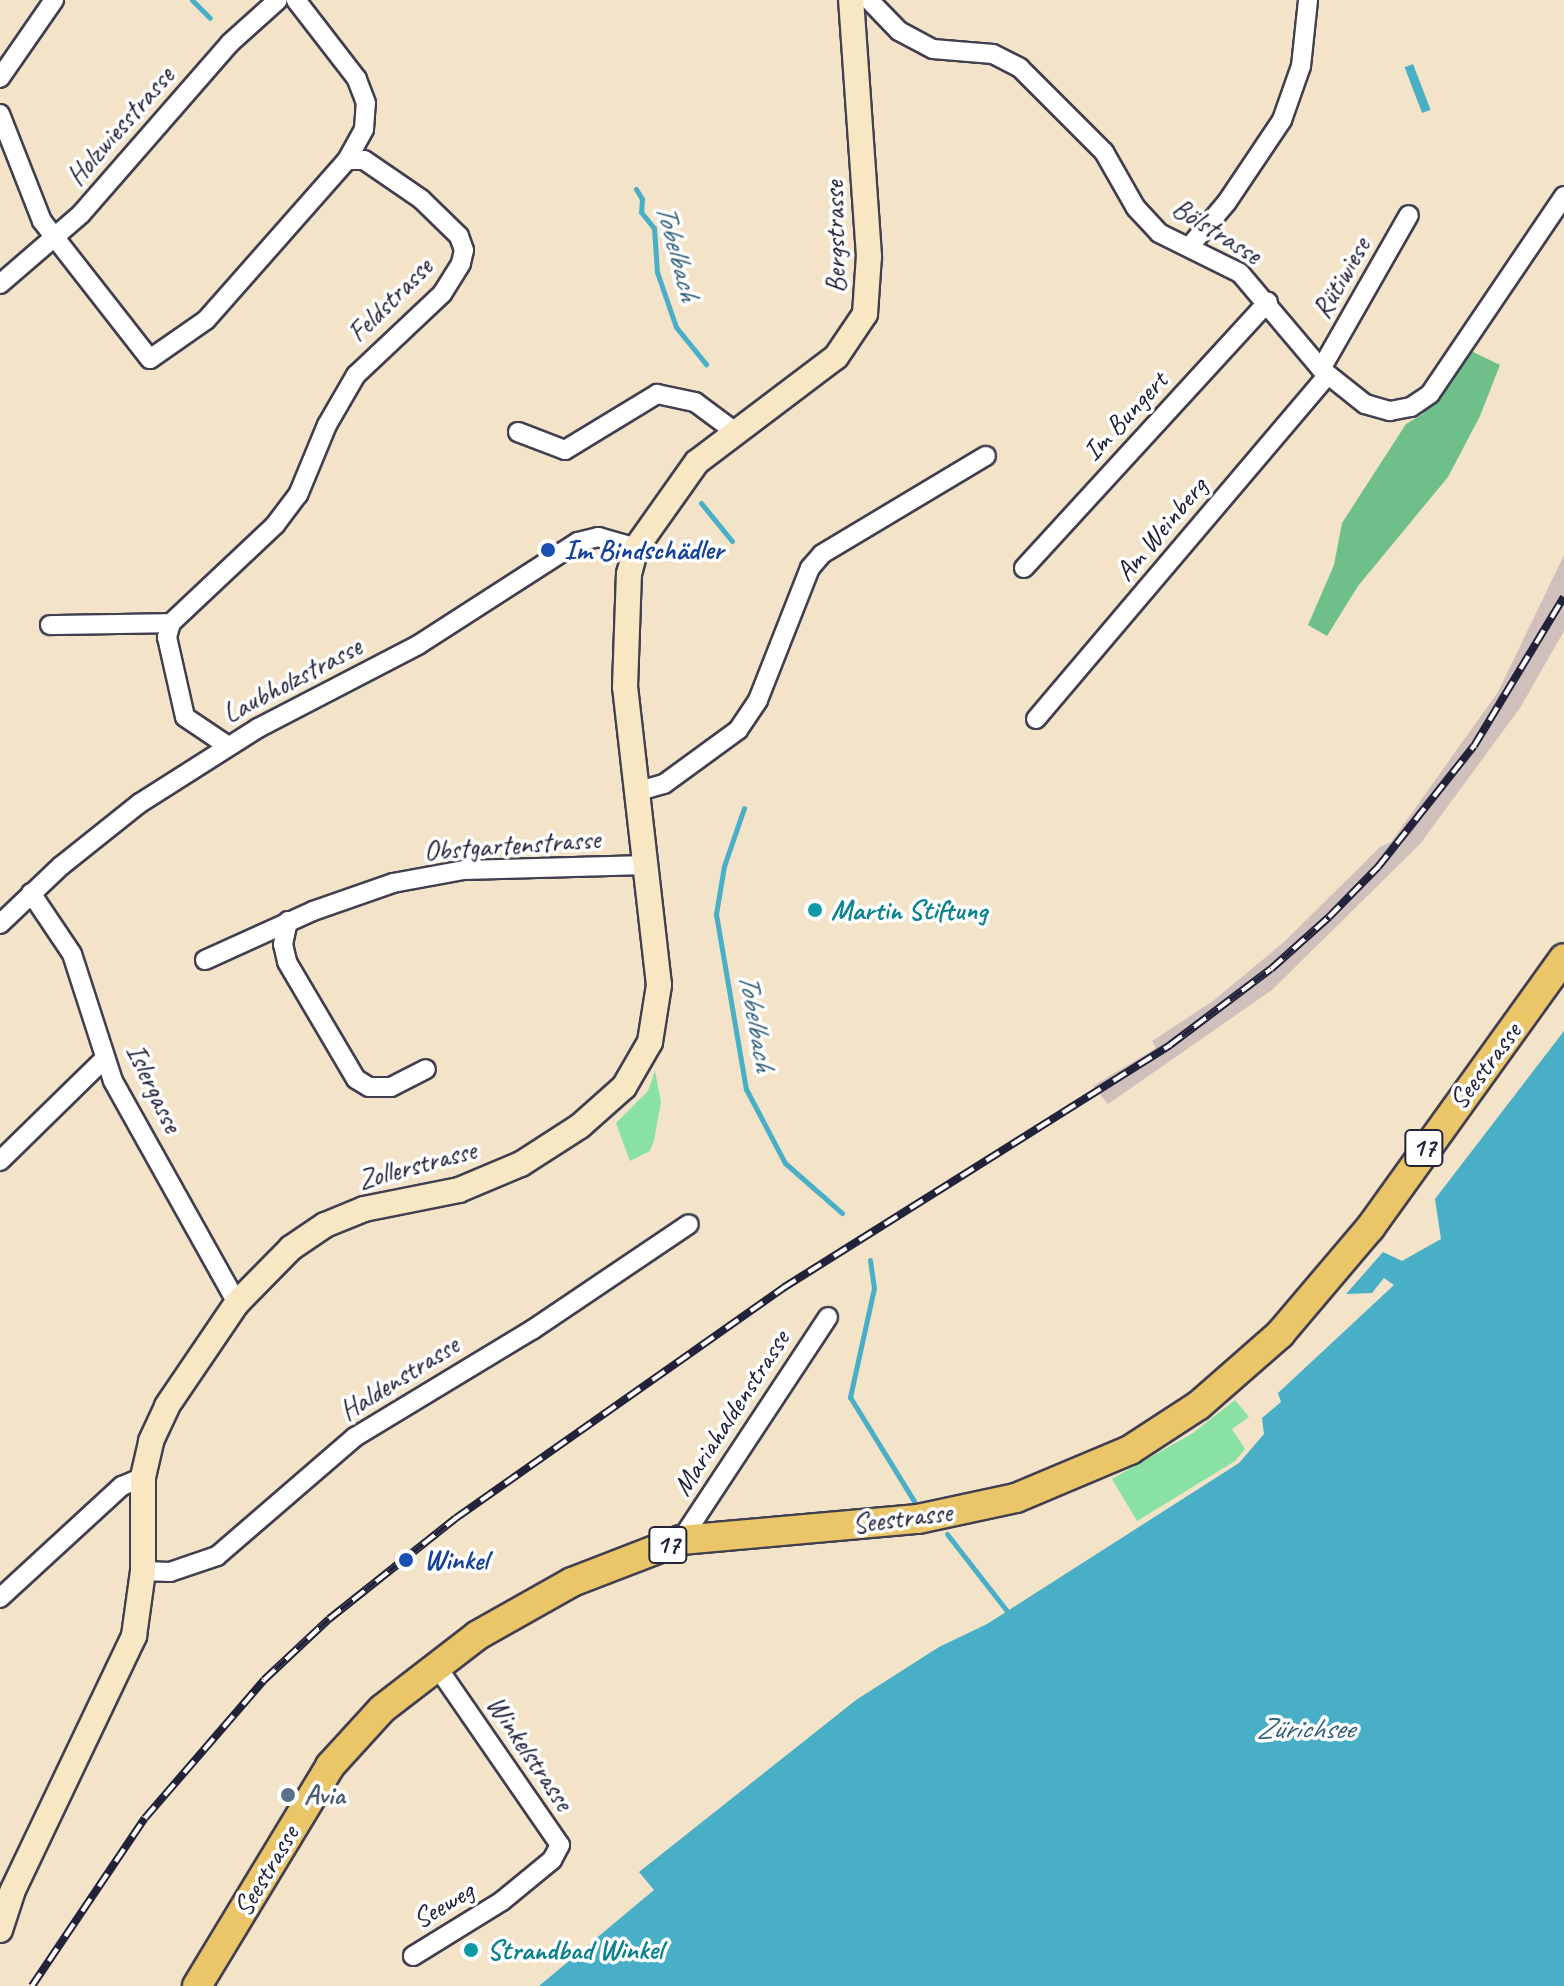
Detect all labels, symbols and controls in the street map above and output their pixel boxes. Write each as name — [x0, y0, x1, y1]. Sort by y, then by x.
street label: Holzwiesstrasse — [59, 60, 181, 192]
street label: Bergstrasse — [817, 181, 853, 293]
street label: Bölstrasse — [1166, 191, 1268, 271]
water label: Tobelbach — [648, 199, 708, 305]
street label: Rütiwiese — [1305, 232, 1377, 324]
street label: Feldstrasse — [341, 251, 439, 349]
street label: Im Bungert — [1075, 364, 1175, 468]
street label: Am Weinberg — [1108, 470, 1214, 588]
place label: Im Bindschädler — [564, 533, 724, 567]
marker: Im Bindschädler — [539, 541, 557, 559]
street label: Laubholzstrasse — [217, 629, 367, 731]
street label: Obstgartenstrasse — [423, 822, 601, 868]
place label: Martin Stiftung — [831, 893, 987, 927]
marker: Martin Stiftung — [806, 901, 824, 919]
water label: Tobelbach — [731, 970, 783, 1074]
street label: Seestrasse — [1442, 1016, 1528, 1116]
street label: Islergasse — [118, 1039, 190, 1137]
road number: 17 — [1404, 1126, 1444, 1170]
street label: Zollerstrasse — [354, 1133, 480, 1197]
street label: Mariahaldenstrasse — [665, 1324, 797, 1502]
street label: Haldenstrasse — [333, 1328, 465, 1428]
street label: Seestrasse — [850, 1495, 954, 1541]
road number: 17 — [648, 1523, 688, 1567]
place label: Winkel — [424, 1543, 488, 1577]
marker: Winkel — [395, 1549, 417, 1571]
street label: Winkelstrasse — [479, 1689, 581, 1817]
water label: Zürichsee — [1256, 1710, 1354, 1746]
place label: Avia — [304, 1778, 345, 1812]
marker: Avia — [279, 1786, 297, 1804]
street label: Seestrasse — [226, 1820, 306, 1922]
street label: Seeweg — [407, 1874, 479, 1936]
place label: Strandbad Winkel — [487, 1933, 663, 1967]
marker: Strandbad Winkel — [462, 1941, 480, 1959]

